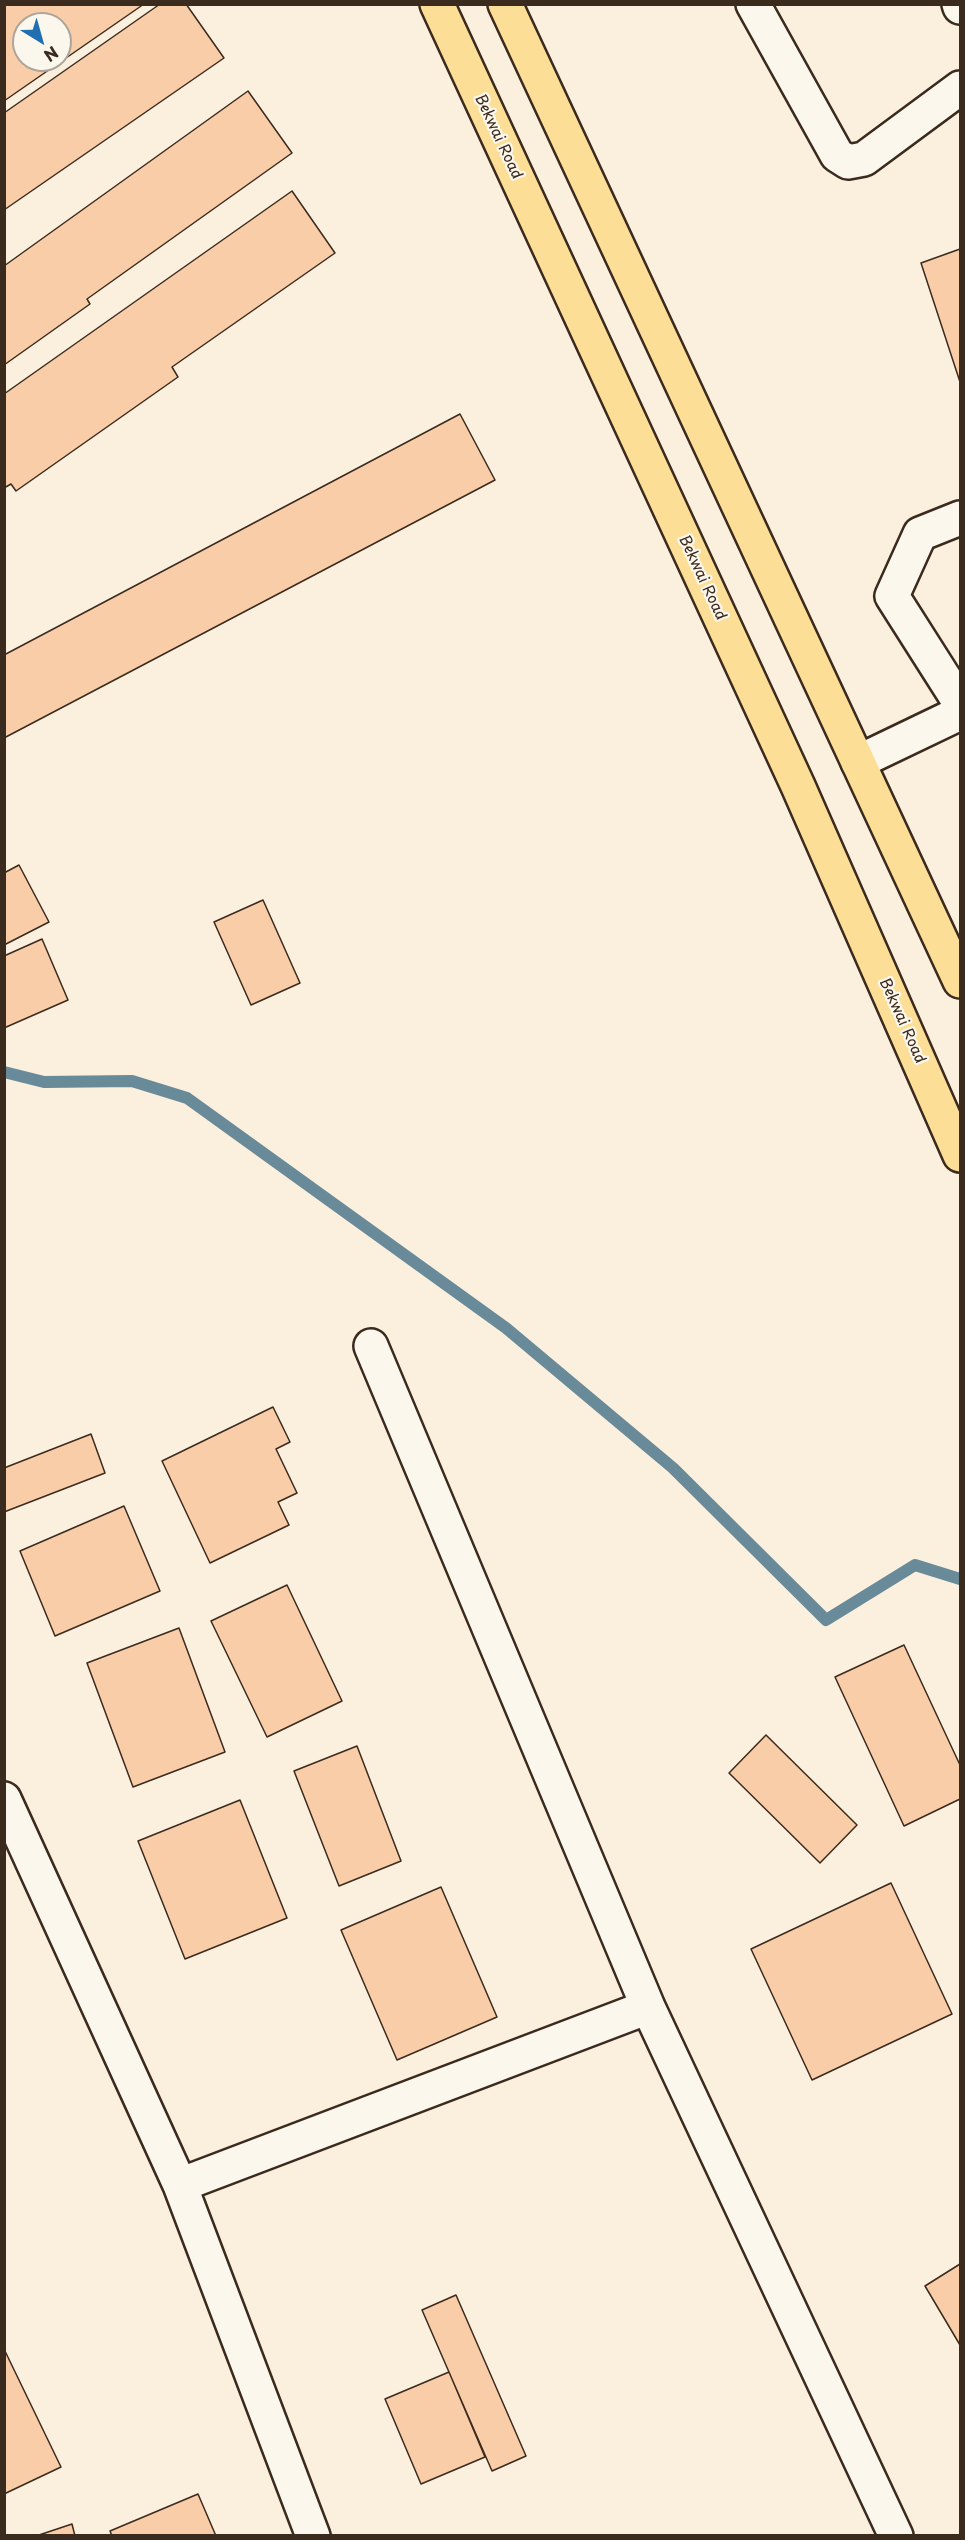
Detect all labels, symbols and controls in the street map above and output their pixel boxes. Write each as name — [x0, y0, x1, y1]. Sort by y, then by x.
north arrow — [12, 12, 72, 72]
text: N — [39, 41, 64, 68]
street label: Bekwai Road — [471, 92, 525, 182]
street label: Bekwai Road — [675, 533, 729, 623]
street label: Bekwai Road — [875, 976, 929, 1066]

